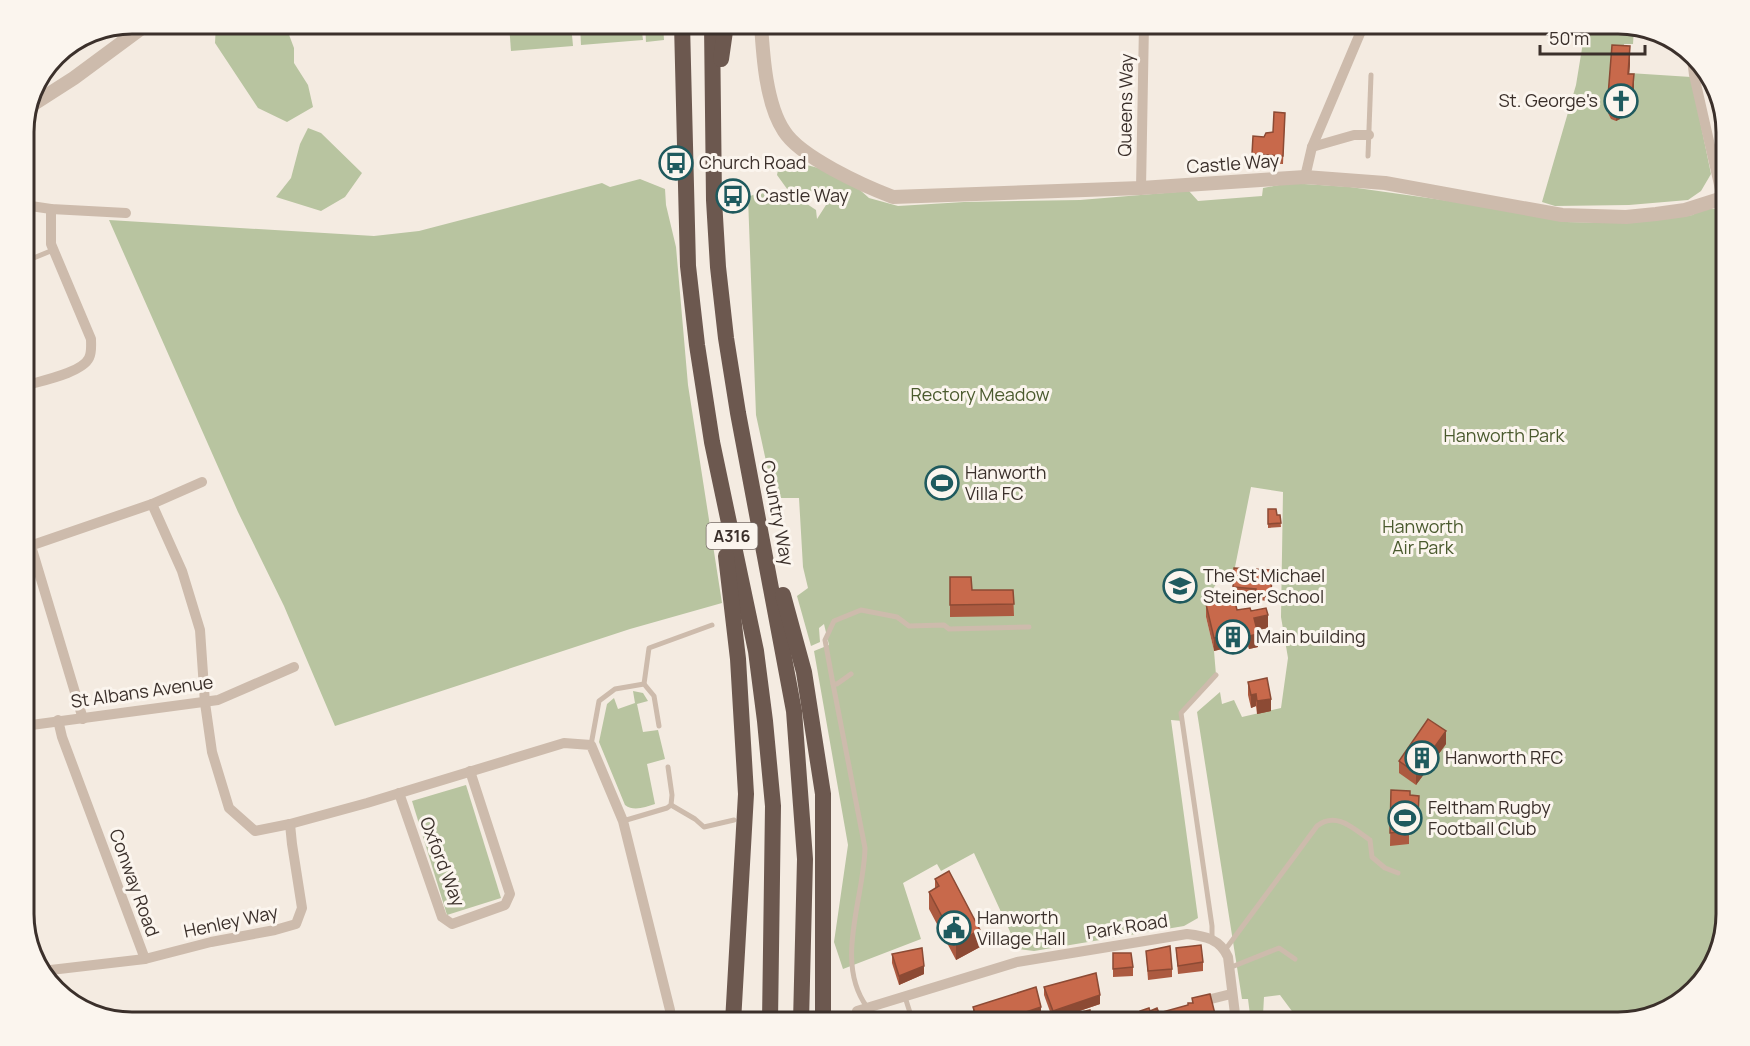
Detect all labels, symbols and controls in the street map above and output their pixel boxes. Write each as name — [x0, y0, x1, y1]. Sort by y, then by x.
scale bar — [1540, 18, 1645, 56]
text: 50 m — [1549, 26, 1589, 50]
street label: Queens Way — [1112, 53, 1138, 157]
church icon: St. George's — [1603, 83, 1639, 119]
place label: St. George's — [1499, 88, 1598, 112]
bus stop icon: Church Road — [658, 145, 694, 181]
street label: Castle Way — [1186, 148, 1281, 178]
place label: Church Road — [699, 150, 807, 174]
bus stop icon: Castle Way — [715, 178, 751, 214]
place label: Castle Way — [756, 183, 849, 207]
park label: Rectory Meadow — [910, 382, 1050, 406]
park label: Hanworth Park — [1444, 423, 1566, 447]
street label: Country Way — [756, 458, 800, 568]
place label: Hanworth Villa FC — [965, 460, 1047, 505]
sports icon: Hanworth Villa FC — [924, 465, 960, 501]
park label: Hanworth Air Park — [1382, 514, 1464, 559]
road number: A316 — [706, 523, 758, 549]
place label: The St Michael Steiner School — [1203, 563, 1325, 608]
school or university icon: The St Michael Steiner School — [1162, 568, 1198, 604]
building icon: Main building — [1215, 619, 1251, 655]
place label: Main building — [1256, 624, 1366, 648]
street label: St Albans Avenue — [69, 669, 215, 713]
building icon: Hanworth RFC — [1404, 740, 1440, 776]
place label: Hanworth RFC — [1445, 745, 1564, 769]
place label: Feltham Rugby Football Club — [1428, 795, 1551, 840]
sports icon: Feltham Rugby Football Club — [1387, 800, 1423, 836]
street label: Oxford Way — [415, 813, 471, 910]
street label: Conway Road — [104, 826, 165, 940]
street label: Henley Way — [181, 899, 281, 943]
place label: Hanworth Village Hall — [977, 905, 1066, 950]
street label: Park Road — [1084, 908, 1169, 944]
public building icon: Hanworth Village Hall — [936, 910, 972, 946]

